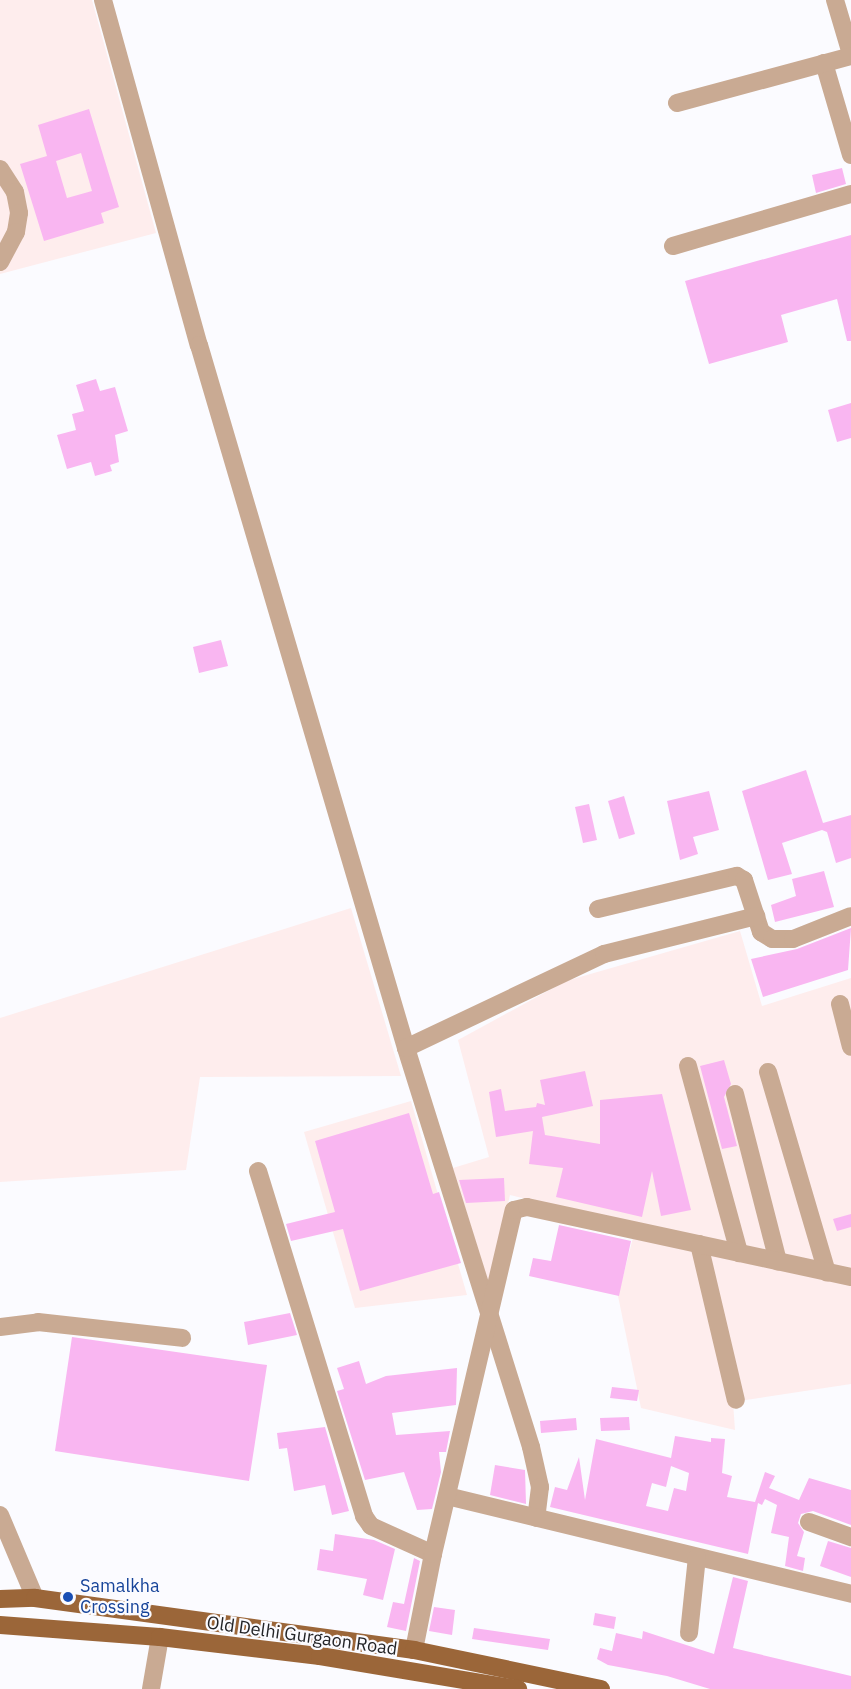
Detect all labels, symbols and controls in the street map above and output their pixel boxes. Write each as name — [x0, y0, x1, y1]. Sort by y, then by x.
place label: Samalkha Crossing — [80, 1576, 160, 1618]
marker: Samalkha Crossing — [61, 1590, 75, 1604]
street label: Old Delhi Gurgaon Road — [205, 1612, 399, 1660]

